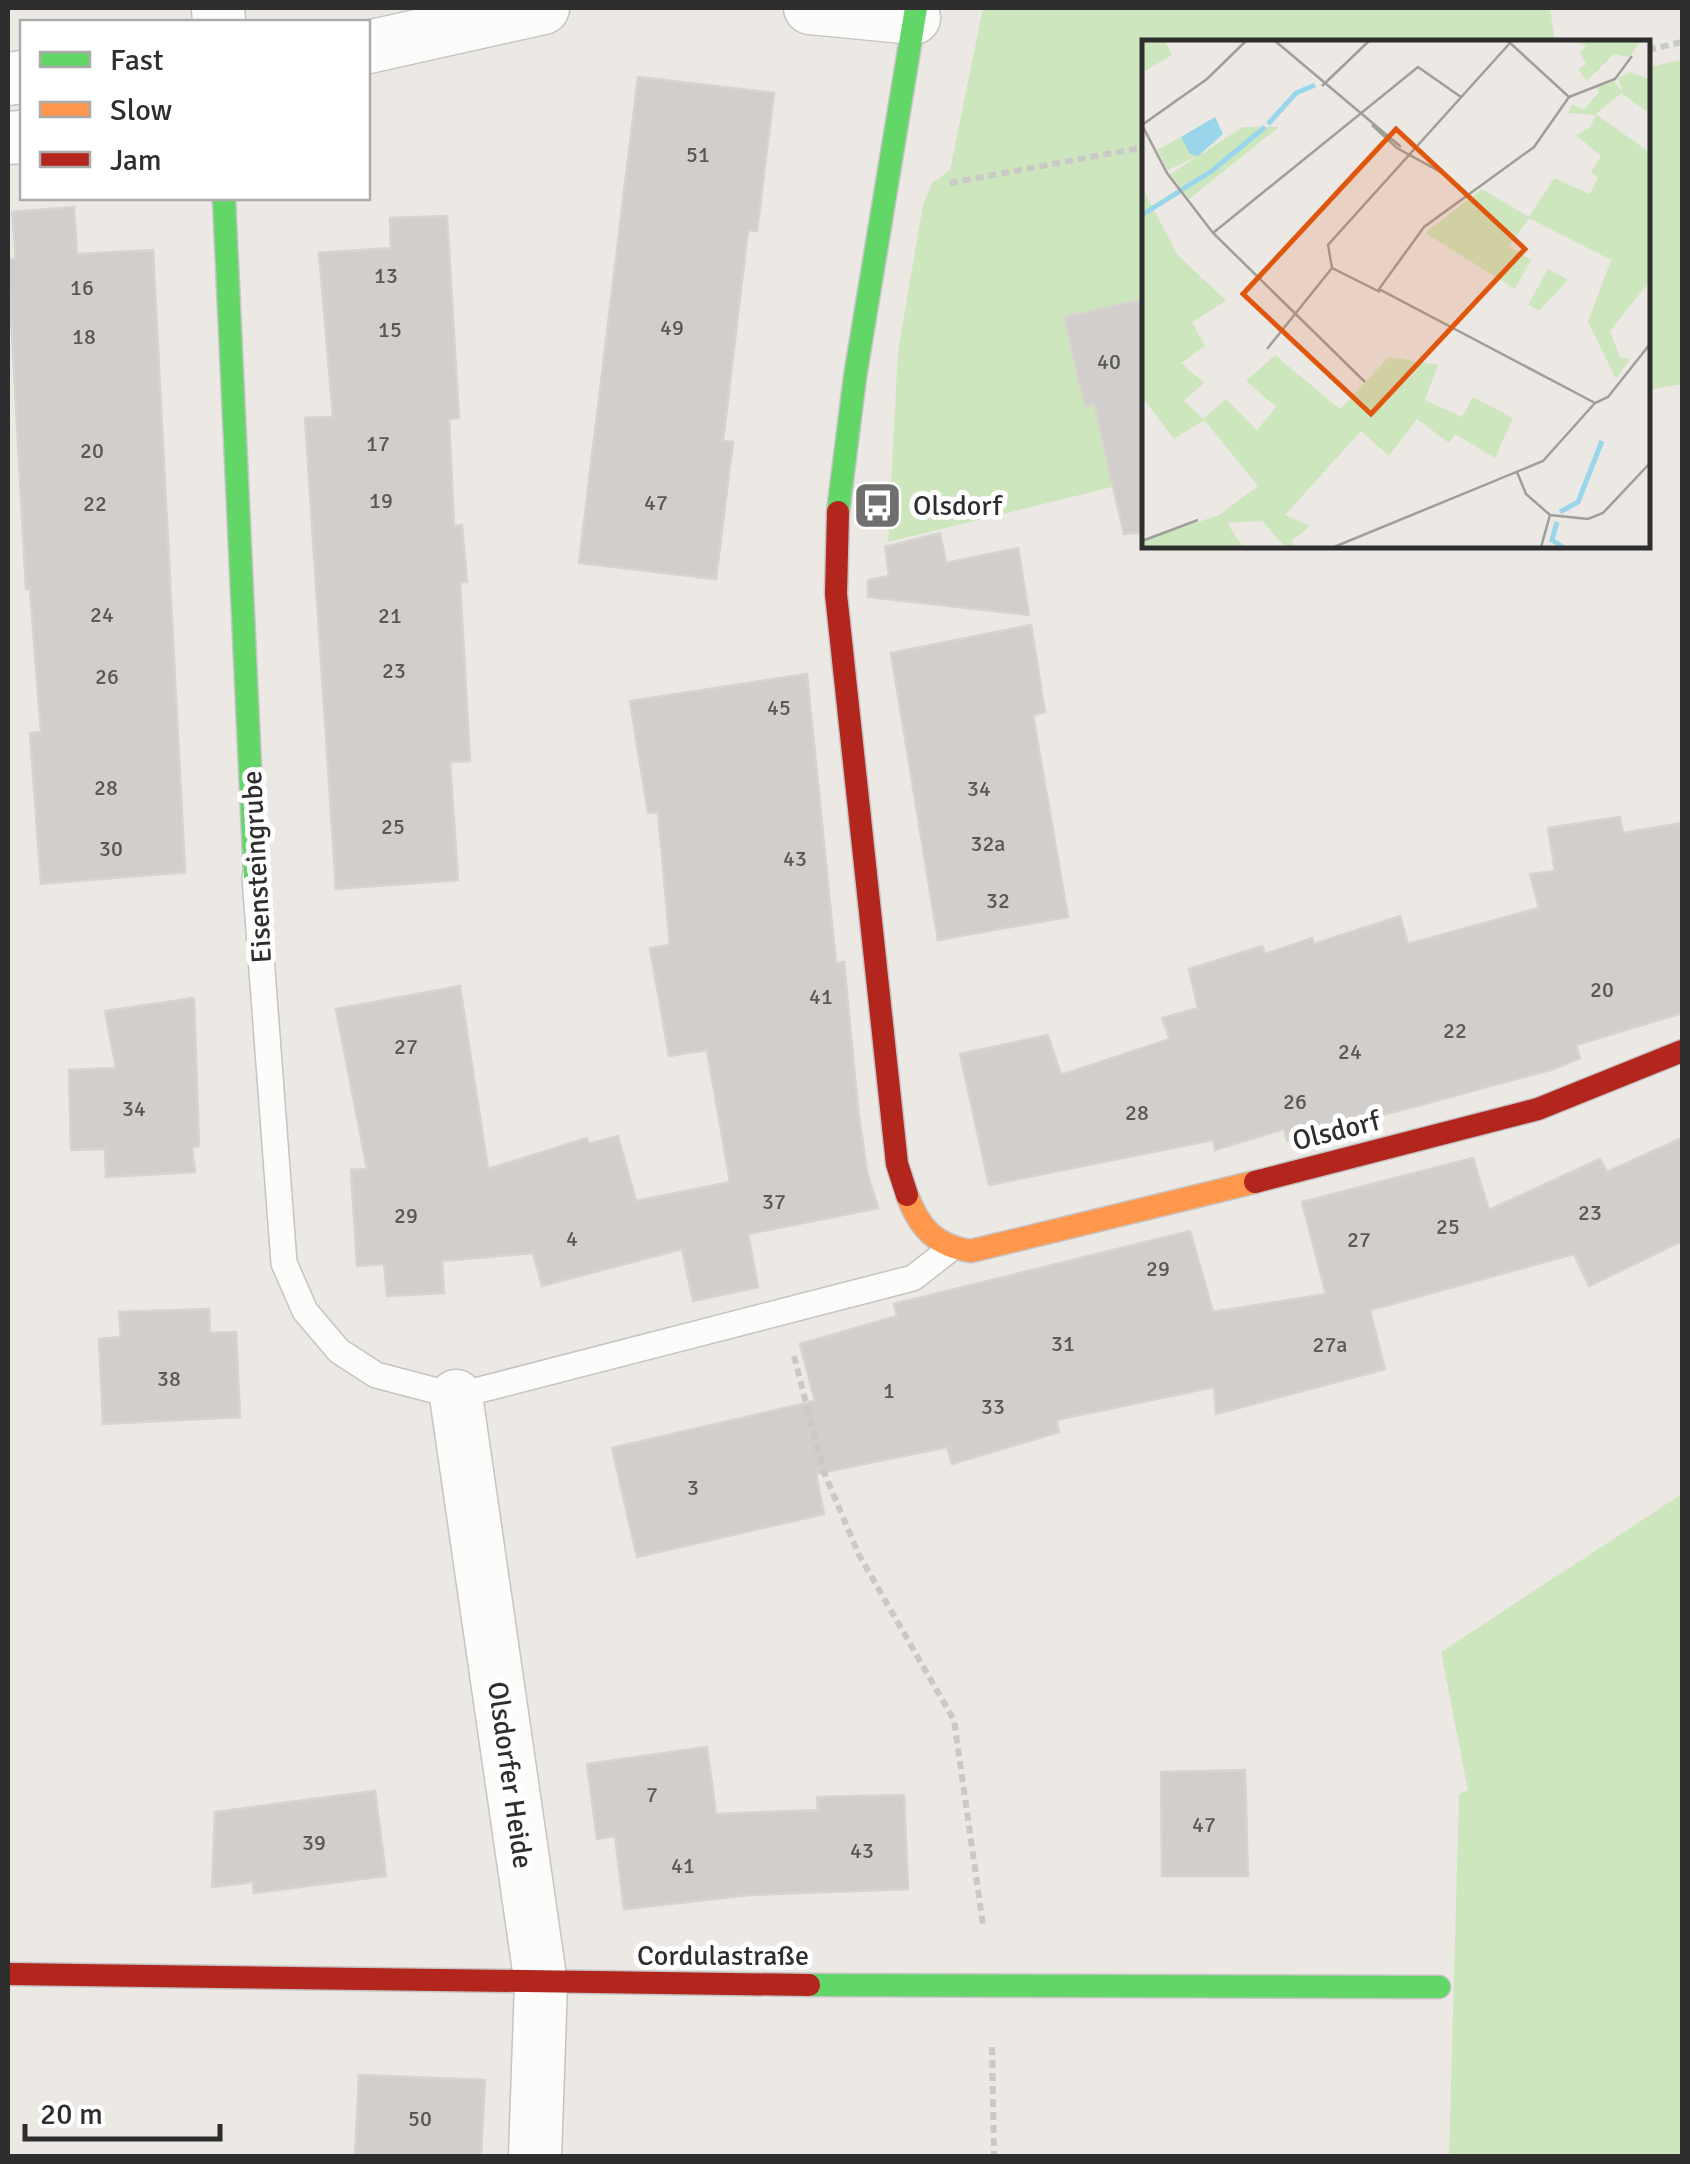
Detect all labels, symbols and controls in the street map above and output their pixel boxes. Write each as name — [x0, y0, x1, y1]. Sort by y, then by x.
legend — [20, 20, 370, 200]
inset map — [1142, 40, 1650, 548]
text: Fast — [110, 42, 163, 79]
text: Slow — [110, 92, 172, 129]
house number: 51 — [686, 141, 710, 168]
text: Jam — [110, 142, 162, 179]
house number: 13 — [374, 262, 398, 289]
house number: 16 — [70, 274, 94, 301]
house number: 49 — [660, 314, 684, 341]
house number: 15 — [378, 316, 402, 343]
house number: 18 — [72, 323, 96, 350]
house number: 40 — [1097, 348, 1121, 375]
house number: 17 — [366, 430, 390, 457]
house number: 20 — [80, 437, 104, 464]
bus stop icon: Olsdorf — [852, 479, 904, 531]
house number: 19 — [369, 487, 393, 514]
house number: 47 — [644, 489, 668, 516]
place label: Olsdorf — [913, 489, 1003, 523]
house number: 22 — [83, 490, 107, 517]
house number: 24 — [90, 601, 114, 628]
house number: 21 — [378, 602, 402, 629]
house number: 23 — [382, 657, 406, 684]
house number: 26 — [95, 663, 119, 690]
house number: 45 — [767, 694, 791, 721]
street label: Eisensteingrube — [235, 770, 279, 964]
house number: 28 — [94, 774, 118, 801]
house number: 34 — [967, 775, 991, 802]
house number: 25 — [381, 813, 405, 840]
house number: 32a — [971, 830, 1005, 857]
house number: 30 — [99, 835, 123, 862]
house number: 43 — [783, 845, 807, 872]
house number: 32 — [986, 887, 1010, 914]
house number: 20 — [1590, 976, 1614, 1003]
house number: 41 — [809, 983, 833, 1010]
house number: 22 — [1443, 1017, 1467, 1044]
house number: 27 — [394, 1033, 418, 1060]
house number: 24 — [1338, 1038, 1362, 1065]
house number: 26 — [1283, 1088, 1307, 1115]
house number: 34 — [122, 1095, 146, 1122]
house number: 28 — [1125, 1099, 1149, 1126]
street label: Olsdorf — [1289, 1103, 1385, 1158]
house number: 37 — [762, 1188, 786, 1215]
house number: 23 — [1578, 1199, 1602, 1226]
house number: 29 — [394, 1202, 418, 1229]
house number: 25 — [1436, 1213, 1460, 1240]
house number: 4 — [566, 1225, 578, 1252]
house number: 27 — [1347, 1226, 1371, 1253]
house number: 29 — [1146, 1255, 1170, 1282]
house number: 31 — [1051, 1330, 1075, 1357]
house number: 27a — [1313, 1331, 1347, 1358]
house number: 38 — [157, 1365, 181, 1392]
house number: 1 — [883, 1377, 895, 1404]
house number: 33 — [981, 1393, 1005, 1420]
house number: 3 — [687, 1474, 699, 1501]
street label: Olsdorfer Heide — [480, 1680, 540, 1871]
house number: 7 — [646, 1781, 658, 1808]
house number: 47 — [1192, 1811, 1216, 1838]
house number: 39 — [302, 1829, 326, 1856]
house number: 43 — [850, 1837, 874, 1864]
house number: 41 — [671, 1852, 695, 1879]
street label: Cordulastraße — [637, 1939, 809, 1973]
scale bar — [25, 2079, 220, 2141]
text: 20 m — [40, 2096, 103, 2133]
house number: 50 — [408, 2105, 432, 2132]

